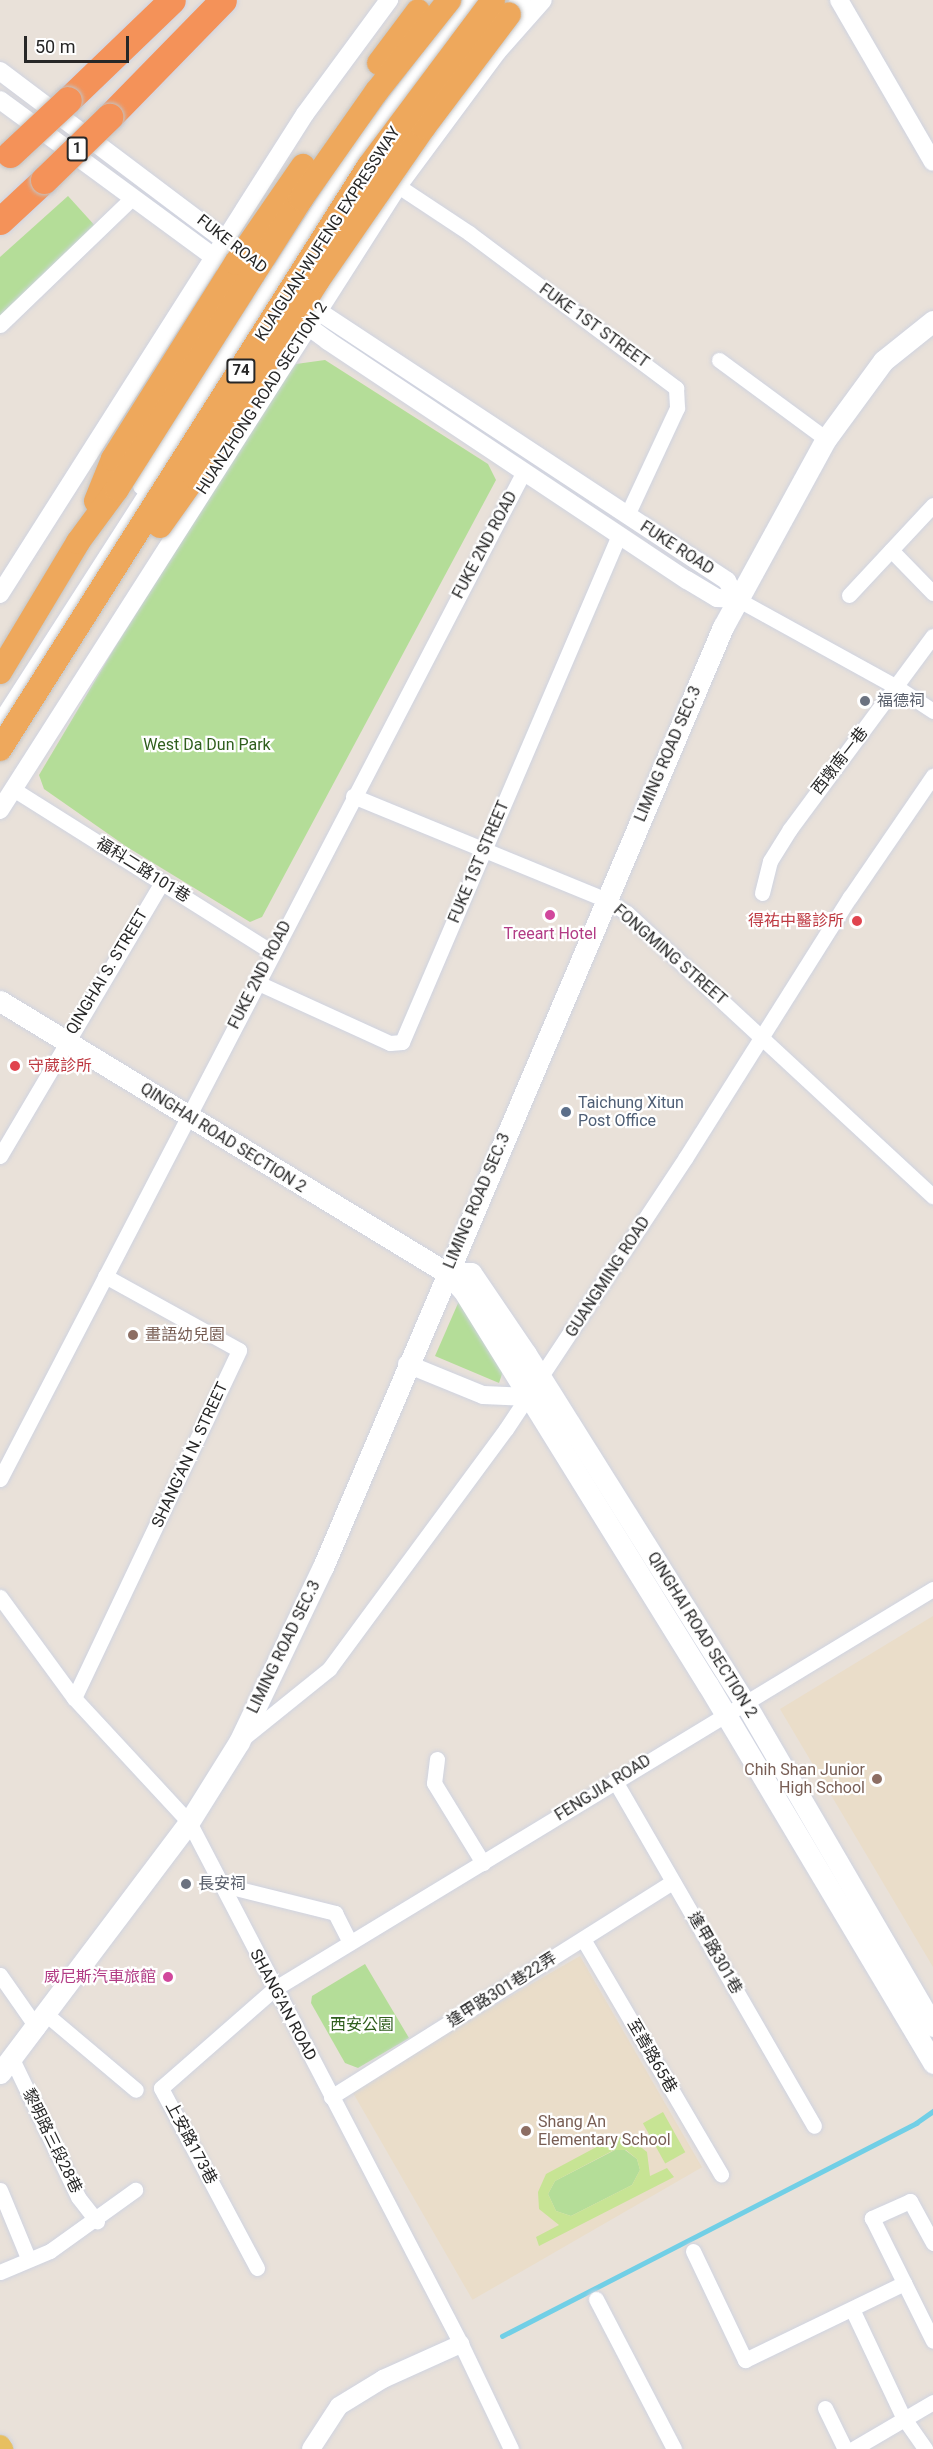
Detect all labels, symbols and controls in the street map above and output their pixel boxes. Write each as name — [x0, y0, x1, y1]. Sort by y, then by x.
scale bar — [27, 24, 132, 62]
text: 50 m — [35, 36, 75, 57]
street label: KUAIGUAN-WUFENG EXPRESSWAY — [251, 123, 405, 345]
road number: 1 — [66, 137, 88, 161]
street label: FUKE ROAD — [193, 211, 271, 277]
street label: FUKE 1ST STREET — [535, 280, 653, 372]
street label: HUANZHONG ROAD SECTION 2 — [193, 298, 331, 498]
road number: 74 — [226, 359, 256, 383]
street label: FUKE 2ND ROAD — [449, 488, 521, 602]
street label: FUKE ROAD — [637, 517, 717, 579]
street label: LIMING ROAD SEC.3 — [631, 683, 705, 825]
place label: 福德祠 — [877, 691, 925, 711]
marker: 福德祠 — [858, 694, 872, 708]
street label: 西墩南一巷 — [808, 724, 872, 798]
park label: West Da Dun Park — [143, 735, 271, 755]
street label: FUKE 1ST STREET — [445, 798, 513, 926]
street label: 福科二路101巷 — [93, 834, 193, 906]
street label: FONGMING STREET — [610, 901, 730, 1009]
street label: QINGHAI S. STREET — [62, 906, 152, 1038]
marker: Treeart Hotel — [543, 908, 557, 922]
place label: 得祐中醫診所 — [748, 911, 844, 931]
marker: 得祐中醫診所 — [848, 912, 866, 930]
street label: FUKE 2ND ROAD — [224, 918, 296, 1032]
place label: Treeart Hotel — [503, 924, 597, 944]
place label: 守葳診所 — [28, 1056, 92, 1076]
marker: 守葳診所 — [6, 1057, 24, 1075]
street label: QINGHAI ROAD SECTION 2 — [137, 1079, 309, 1197]
place label: Taichung Xitun Post Office — [578, 1093, 684, 1131]
marker: Taichung Xitun Post Office — [559, 1105, 573, 1119]
street label: LIMING ROAD SEC.3 — [440, 1130, 514, 1272]
street label: GUANGMING ROAD — [562, 1213, 654, 1341]
place label: 畫語幼兒園 — [145, 1325, 225, 1345]
marker: 畫語幼兒園 — [126, 1328, 140, 1342]
street label: SHANG’AN N. STREET — [148, 1379, 232, 1531]
street label: QINGHAI ROAD SECTION 2 — [643, 1549, 761, 1721]
street label: LIMING ROAD SEC.3 — [244, 1577, 324, 1717]
street label: FENGJIA ROAD — [551, 1751, 655, 1825]
place label: Chih Shan Junior High School — [744, 1760, 865, 1798]
marker: Chih Shan Junior High School — [870, 1772, 884, 1786]
place label: 長安祠 — [198, 1874, 246, 1894]
marker: 長安祠 — [179, 1877, 193, 1891]
street label: 逢甲路301巷 — [684, 1909, 746, 1997]
street label: SHANG’AN ROAD — [246, 1946, 320, 2064]
street label: 逢甲路301巷22弄 — [444, 1949, 560, 2031]
place label: 威尼斯汽車旅館 — [44, 1967, 156, 1987]
marker: 威尼斯汽車旅館 — [161, 1970, 175, 1984]
park label: 西安公園 — [330, 2015, 394, 2035]
street label: 至善路65巷 — [623, 2016, 681, 2096]
street label: 黎明路三段28巷 — [18, 2086, 86, 2196]
street label: 上安路173巷 — [161, 2098, 221, 2188]
place label: Shang An Elementary School — [538, 2112, 671, 2150]
marker: Shang An Elementary School — [519, 2124, 533, 2138]

